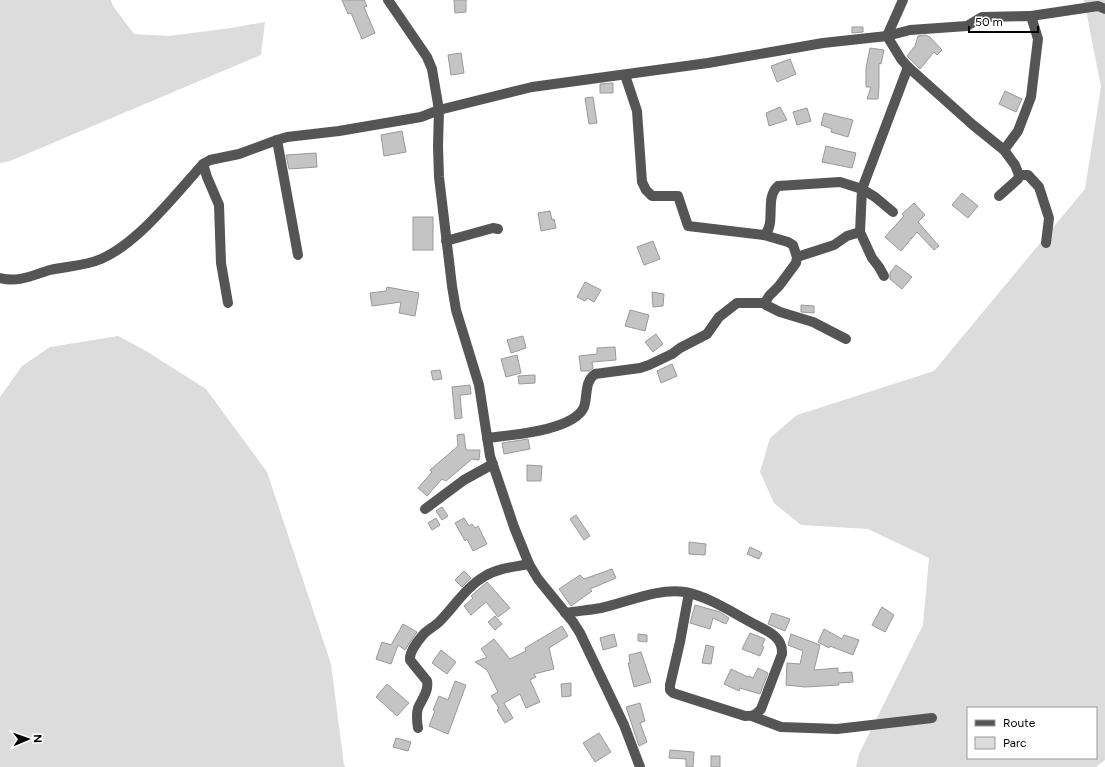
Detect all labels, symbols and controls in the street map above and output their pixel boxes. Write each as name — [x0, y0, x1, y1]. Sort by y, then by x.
scale bar — [969, 8, 1038, 34]
text: 50 m — [975, 15, 1003, 29]
legend — [967, 707, 1097, 759]
text: Route — [1003, 716, 1036, 730]
north arrow — [8, 719, 48, 759]
text: N — [31, 734, 44, 743]
text: Parc — [1003, 736, 1027, 750]

